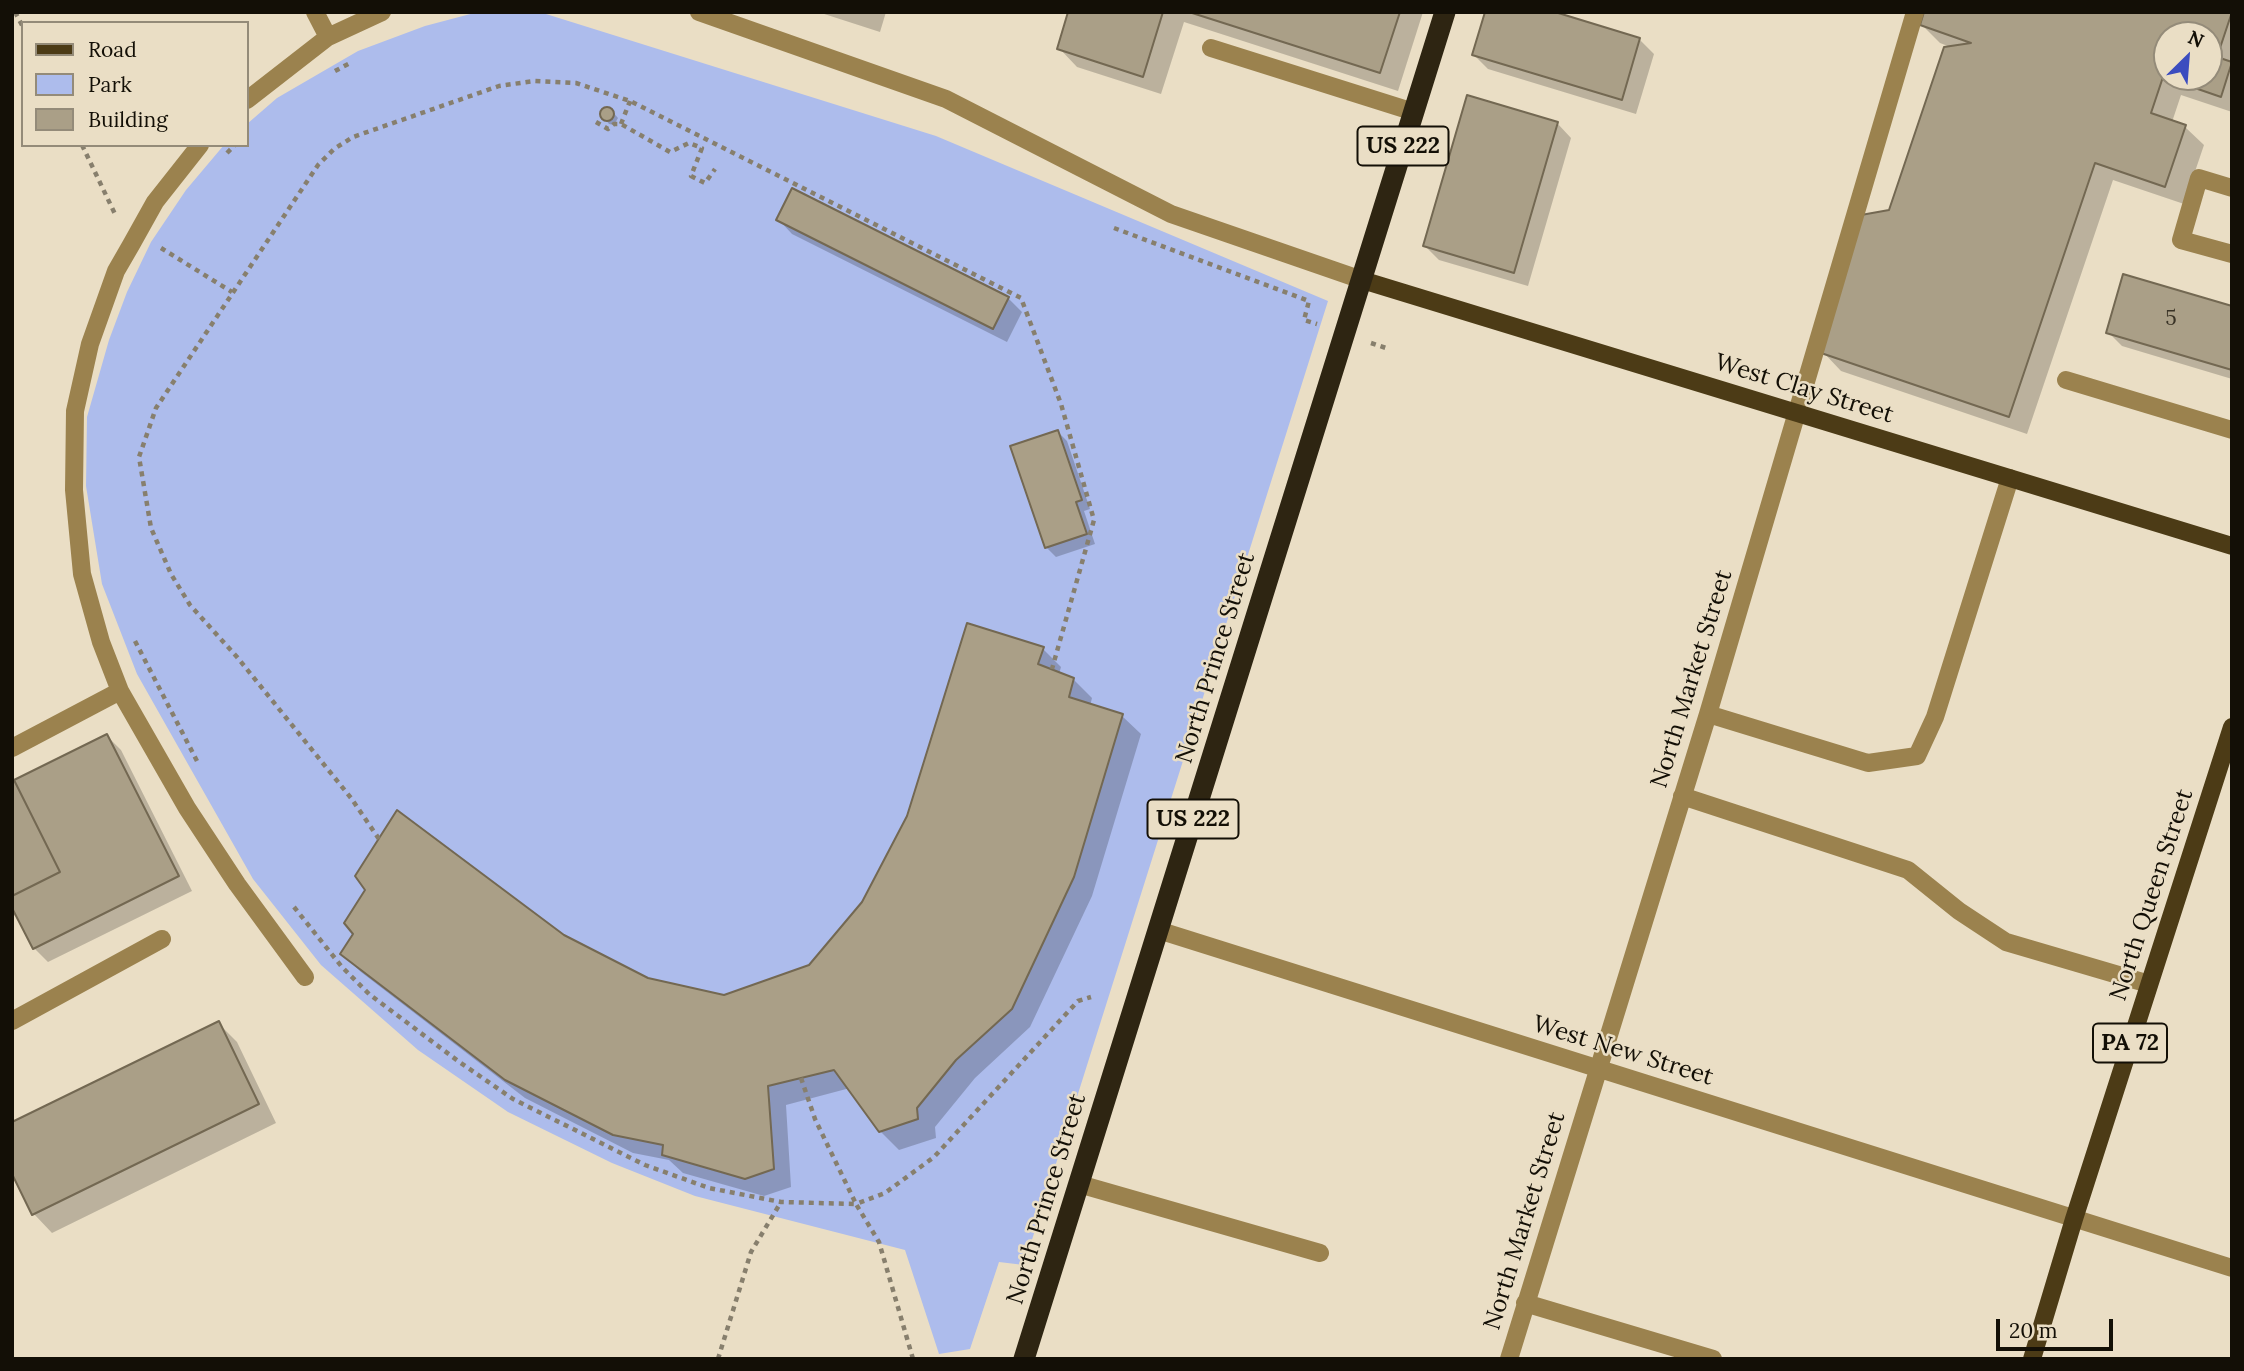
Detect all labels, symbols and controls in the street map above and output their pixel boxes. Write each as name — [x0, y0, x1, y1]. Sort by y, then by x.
legend — [21, 21, 248, 147]
north arrow — [2153, 21, 2223, 91]
text: N — [2184, 25, 2208, 53]
text: Road — [88, 36, 137, 63]
text: Park — [88, 71, 132, 98]
text: Building — [88, 106, 168, 133]
road number: US 222 — [1358, 127, 1448, 166]
house number: 5 — [2165, 306, 2177, 332]
street label: West Clay Street — [1711, 348, 1897, 430]
street label: North Prince Street — [1170, 549, 1262, 767]
street label: North Market Street — [1645, 566, 1739, 792]
street label: North Queen Street — [2104, 786, 2200, 1004]
road number: US 222 — [1148, 800, 1238, 838]
street label: West New Street — [1529, 1010, 1717, 1092]
road number: PA 72 — [2093, 1024, 2167, 1062]
street label: North Prince Street — [1001, 1090, 1093, 1308]
street label: North Market Street — [1478, 1108, 1572, 1334]
scale bar — [1999, 1304, 2116, 1348]
text: 20 m — [2009, 1317, 2058, 1344]

